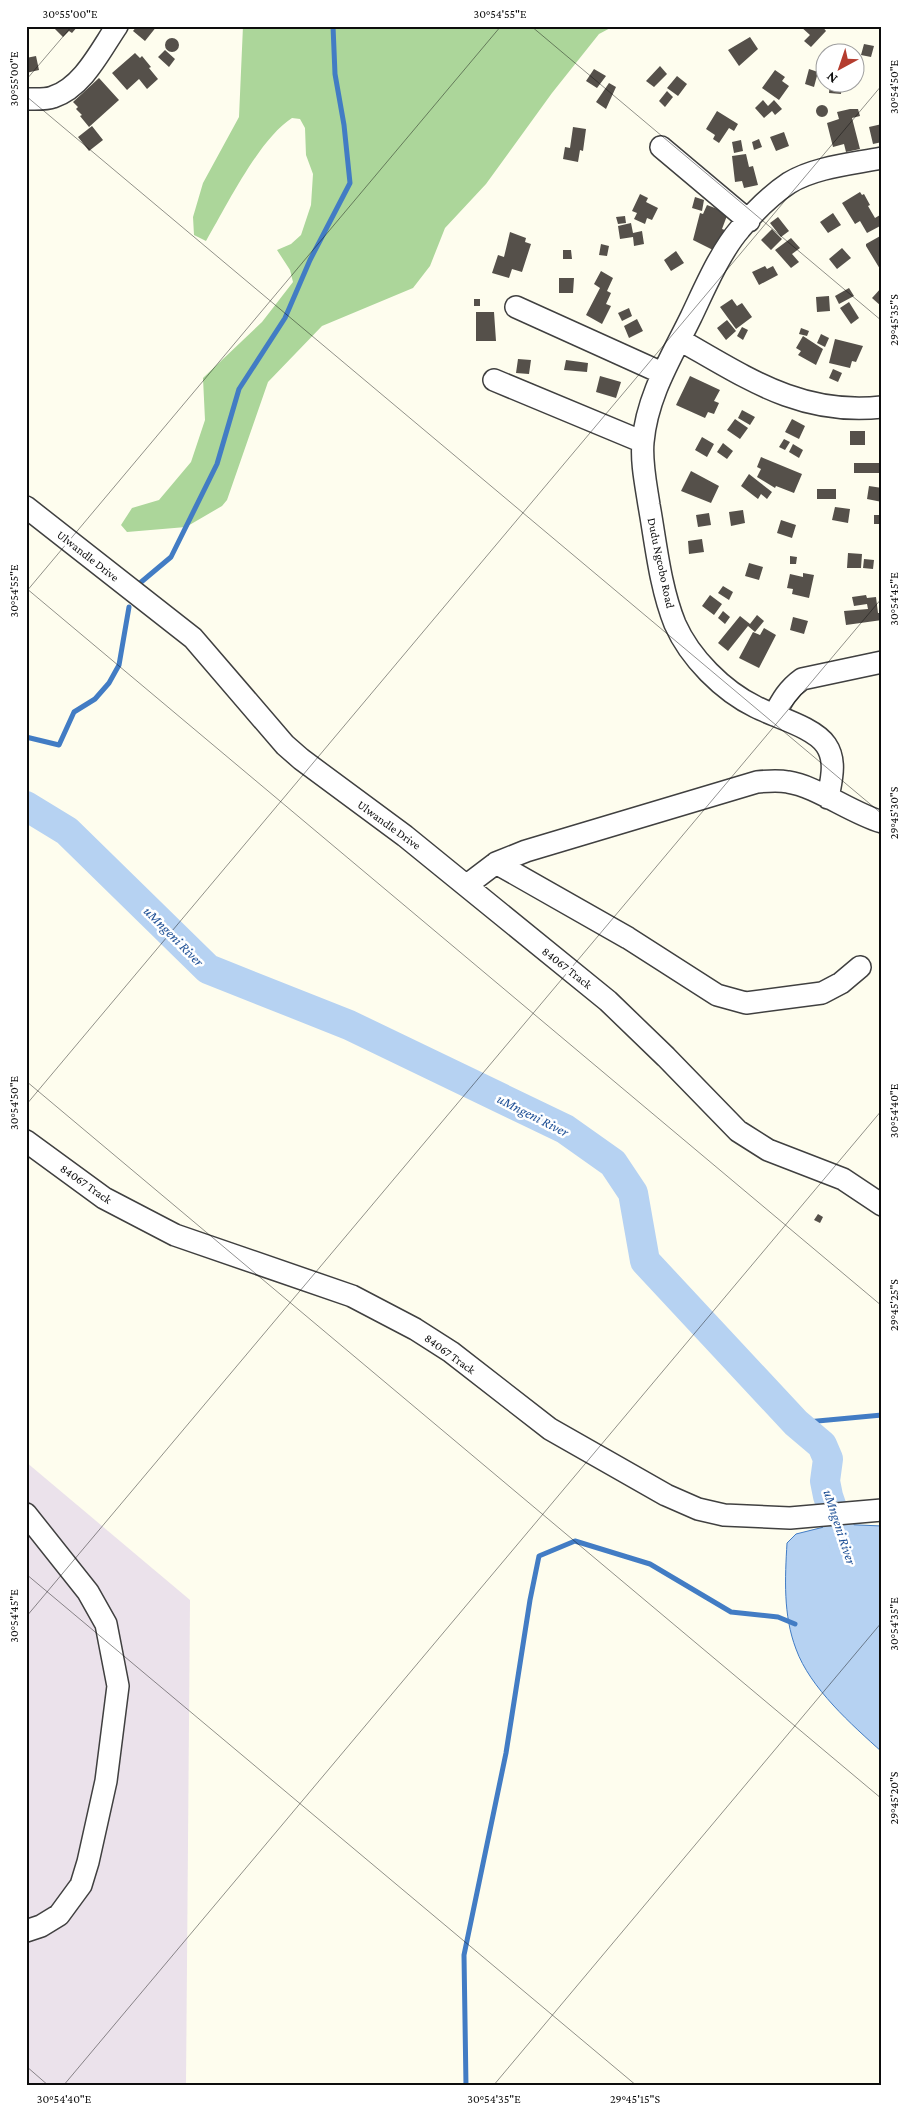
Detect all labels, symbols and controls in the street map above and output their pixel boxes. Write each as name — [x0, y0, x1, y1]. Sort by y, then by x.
text: 30°55'00"E — [42, 7, 98, 21]
text: 30°54'55"E — [474, 7, 527, 21]
north arrow — [816, 42, 866, 92]
text: 30°55'00"E — [7, 51, 21, 107]
text: 30°54'50"E — [887, 59, 901, 114]
text: N — [822, 68, 840, 87]
text: 29°45'35"S — [887, 294, 901, 346]
street label: Dudu Ngcobo Road — [645, 516, 678, 610]
street label: Ulwandle Drive — [54, 527, 122, 585]
text: 30°54'55"E — [7, 564, 21, 618]
text: 30°54'45"E — [887, 572, 901, 626]
text: 29°45'30"S — [887, 786, 901, 839]
street label: Ulwandle Drive — [355, 797, 423, 853]
water label: uMngeni River — [141, 903, 208, 970]
street label: 84067 Track — [539, 944, 595, 992]
text: 30°54'50"E — [7, 1075, 21, 1130]
text: 30°54'40"E — [887, 1083, 901, 1138]
water label: uMngeni River — [495, 1090, 572, 1140]
street label: 84067 Track — [58, 1161, 115, 1207]
text: 29°45'25"S — [887, 1279, 901, 1331]
street label: 84067 Track — [422, 1331, 478, 1377]
water label: uMngeni River — [820, 1487, 860, 1568]
text: 30°54'45"E — [7, 1589, 21, 1643]
text: 30°54'35"E — [887, 1597, 901, 1651]
text: 29°45'20"S — [887, 1771, 901, 1824]
text: 30°54'40"E — [37, 2092, 92, 2106]
text: 30°54'35"E — [467, 2092, 521, 2106]
text: 29°45'15"S — [610, 2092, 660, 2106]

